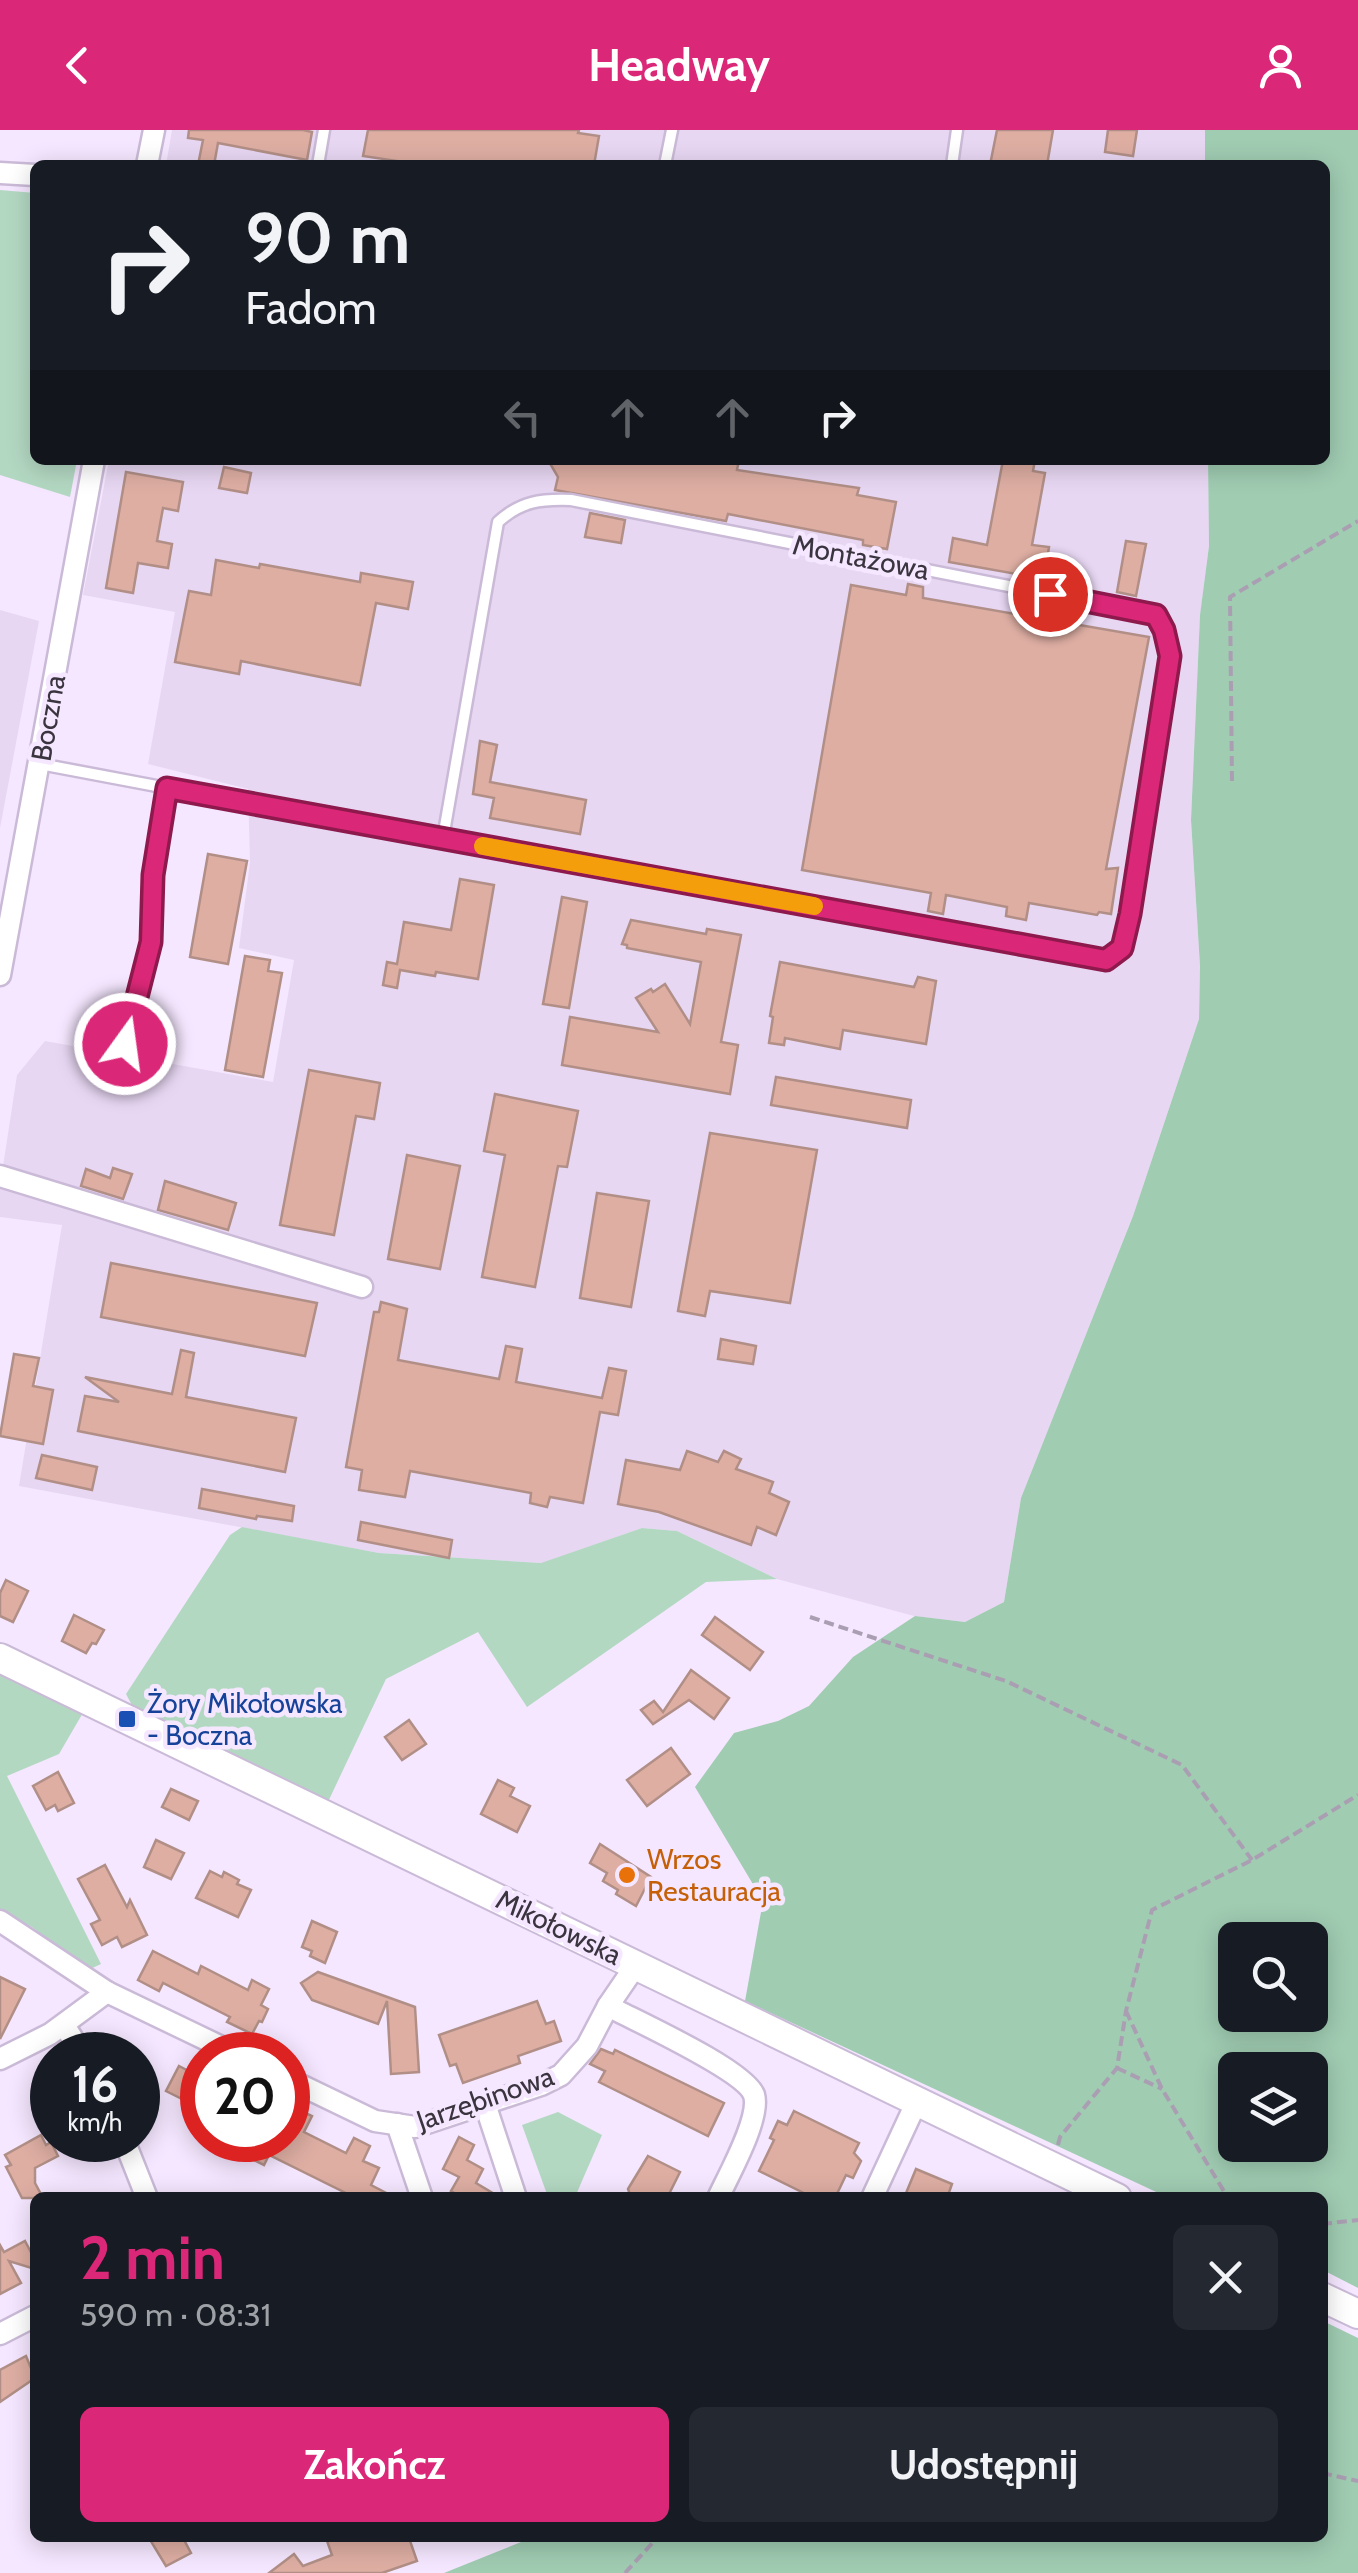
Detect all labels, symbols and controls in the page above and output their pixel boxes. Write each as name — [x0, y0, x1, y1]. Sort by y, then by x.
icon: back — [50, 38, 105, 93]
text: Headway — [588, 38, 770, 92]
icon: person — [1253, 38, 1308, 93]
text: 90 m — [245, 195, 410, 281]
icon: right — [80, 200, 210, 330]
text: Fadom — [245, 281, 377, 335]
icon: left — [495, 390, 550, 445]
icon: ahead — [600, 390, 655, 445]
icon: ahead — [705, 390, 760, 445]
icon: right — [810, 390, 865, 445]
street label: Montażowa — [790, 527, 933, 587]
pin — [1008, 552, 1093, 637]
icon: arrive — [1023, 567, 1078, 622]
street label: Boczna — [24, 672, 72, 764]
position arrow — [73, 992, 177, 1096]
place label: Żory Mikołowska - Boczna — [147, 1686, 343, 1752]
marker: Żory Mikołowska - Boczna — [116, 1708, 138, 1730]
place label: Wrzos Restauracja — [647, 1842, 782, 1908]
marker: Wrzos Restauracja — [616, 1864, 638, 1886]
street label: Mikołowska — [491, 1882, 628, 1972]
map controls — [1218, 1922, 1328, 2162]
button: search — [1218, 1922, 1328, 2032]
speed limit sign: 20 — [180, 2032, 310, 2162]
button: layers — [1218, 2052, 1328, 2162]
text: 16 — [72, 2054, 118, 2115]
street label: Jarzębinowa — [411, 2059, 559, 2138]
text: km/h — [68, 2107, 122, 2137]
text: 2 min — [80, 2221, 225, 2294]
button: close — [1173, 2225, 1278, 2330]
text: 590 m · 08:31 — [80, 2295, 271, 2334]
button: Zakończ — [80, 2407, 669, 2522]
button: Udostępnij — [689, 2407, 1278, 2522]

